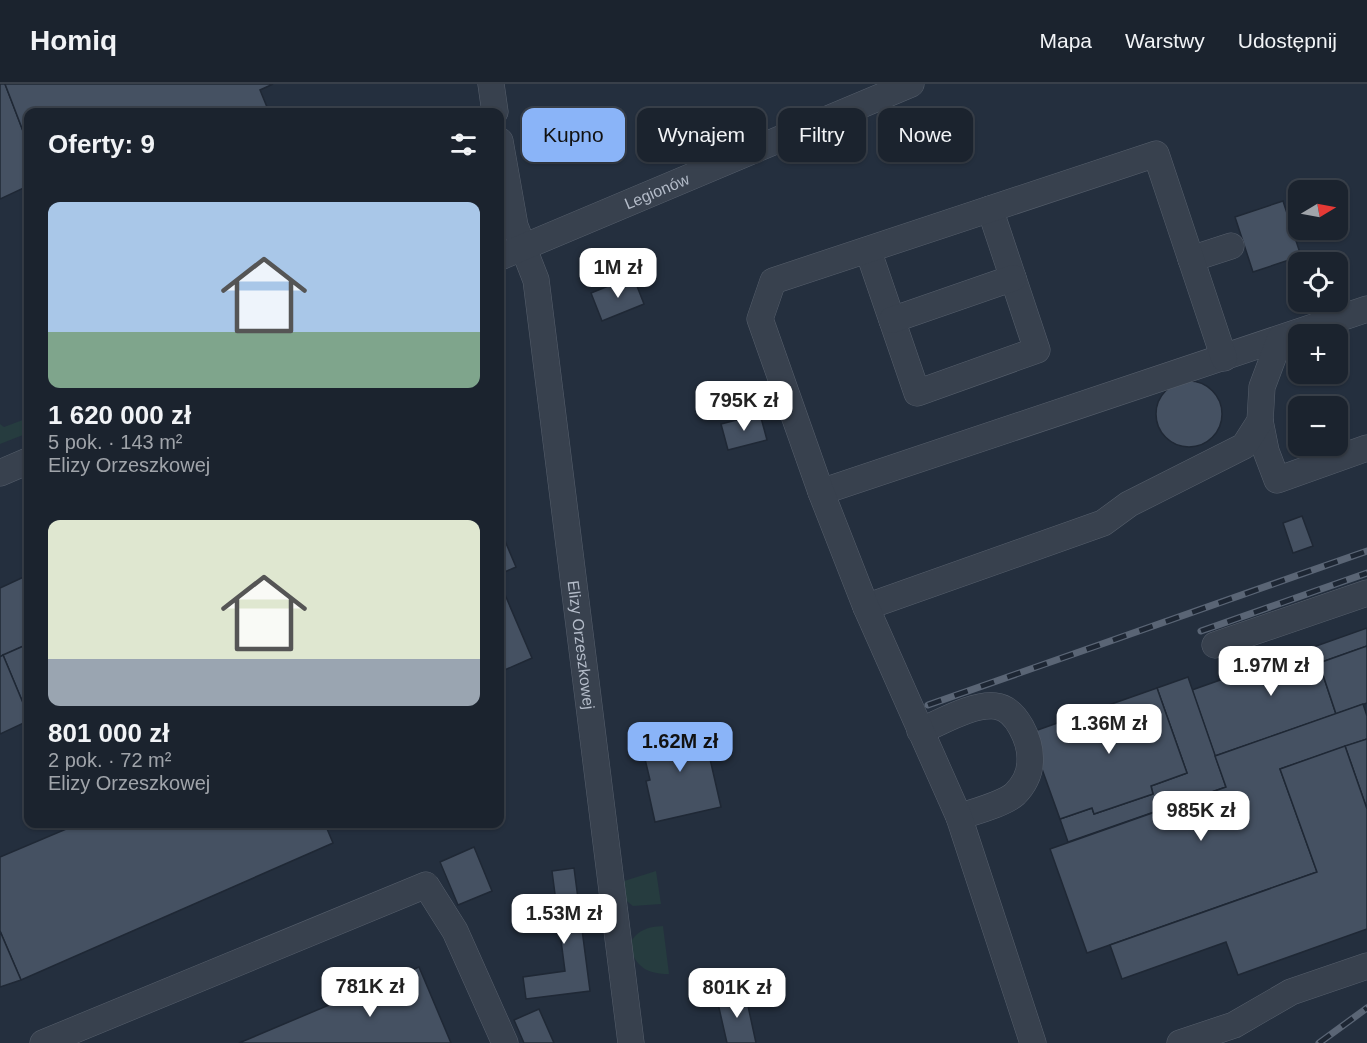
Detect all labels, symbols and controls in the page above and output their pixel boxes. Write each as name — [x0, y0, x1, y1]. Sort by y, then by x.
text: Homiq — [30, 25, 117, 56]
text: Mapa — [1040, 29, 1092, 52]
text: Warstwy — [1125, 29, 1205, 52]
text: Udostępnij — [1238, 29, 1337, 52]
chip: Kupno — [522, 108, 625, 162]
chip: Wynajem — [637, 108, 766, 162]
chip: Filtry — [778, 108, 866, 162]
chip: Nowe — [878, 108, 973, 162]
icon: filters — [447, 128, 480, 161]
text: Oferty: 9 — [48, 129, 155, 159]
street label: Legionów — [622, 170, 692, 212]
north arrow — [1288, 180, 1348, 240]
map controls — [1288, 180, 1348, 456]
icon: home — [210, 241, 318, 349]
pin: 1M zł — [576, 248, 660, 299]
button: locate — [1288, 252, 1348, 312]
text: 1M zł — [594, 256, 642, 278]
button: + — [1288, 324, 1348, 384]
pin: 795K zł — [689, 381, 799, 432]
text: 795K zł — [710, 389, 778, 411]
button: − — [1288, 396, 1348, 456]
text: 1 620 000 zł — [48, 400, 191, 430]
text: 5 pok. · 143 m² — [48, 431, 183, 453]
text: Elizy Orzeszkowej — [48, 454, 210, 476]
icon: home — [210, 559, 318, 667]
street label: Elizy Orzeszkowej — [565, 579, 598, 710]
pin: 1.97M zł — [1209, 646, 1333, 697]
text: 1.97M zł — [1233, 654, 1309, 676]
pin: 1.36M zł — [1047, 704, 1171, 755]
text: 1.36M zł — [1071, 712, 1147, 734]
text: 801 000 zł — [48, 718, 169, 748]
pin: 1.62M zł — [618, 722, 742, 773]
text: 1.62M zł — [642, 730, 718, 752]
text: 2 pok. · 72 m² — [48, 749, 171, 771]
text: Elizy Orzeszkowej — [48, 772, 210, 794]
pin: 985K zł — [1146, 791, 1256, 842]
text: 985K zł — [1167, 799, 1235, 821]
pin: 1.53M zł — [502, 894, 626, 945]
text: 1.53M zł — [526, 902, 602, 924]
pin: 781K zł — [315, 967, 425, 1018]
pin: 801K zł — [682, 968, 792, 1019]
text: 781K zł — [336, 975, 404, 997]
text: 801K zł — [703, 976, 771, 998]

